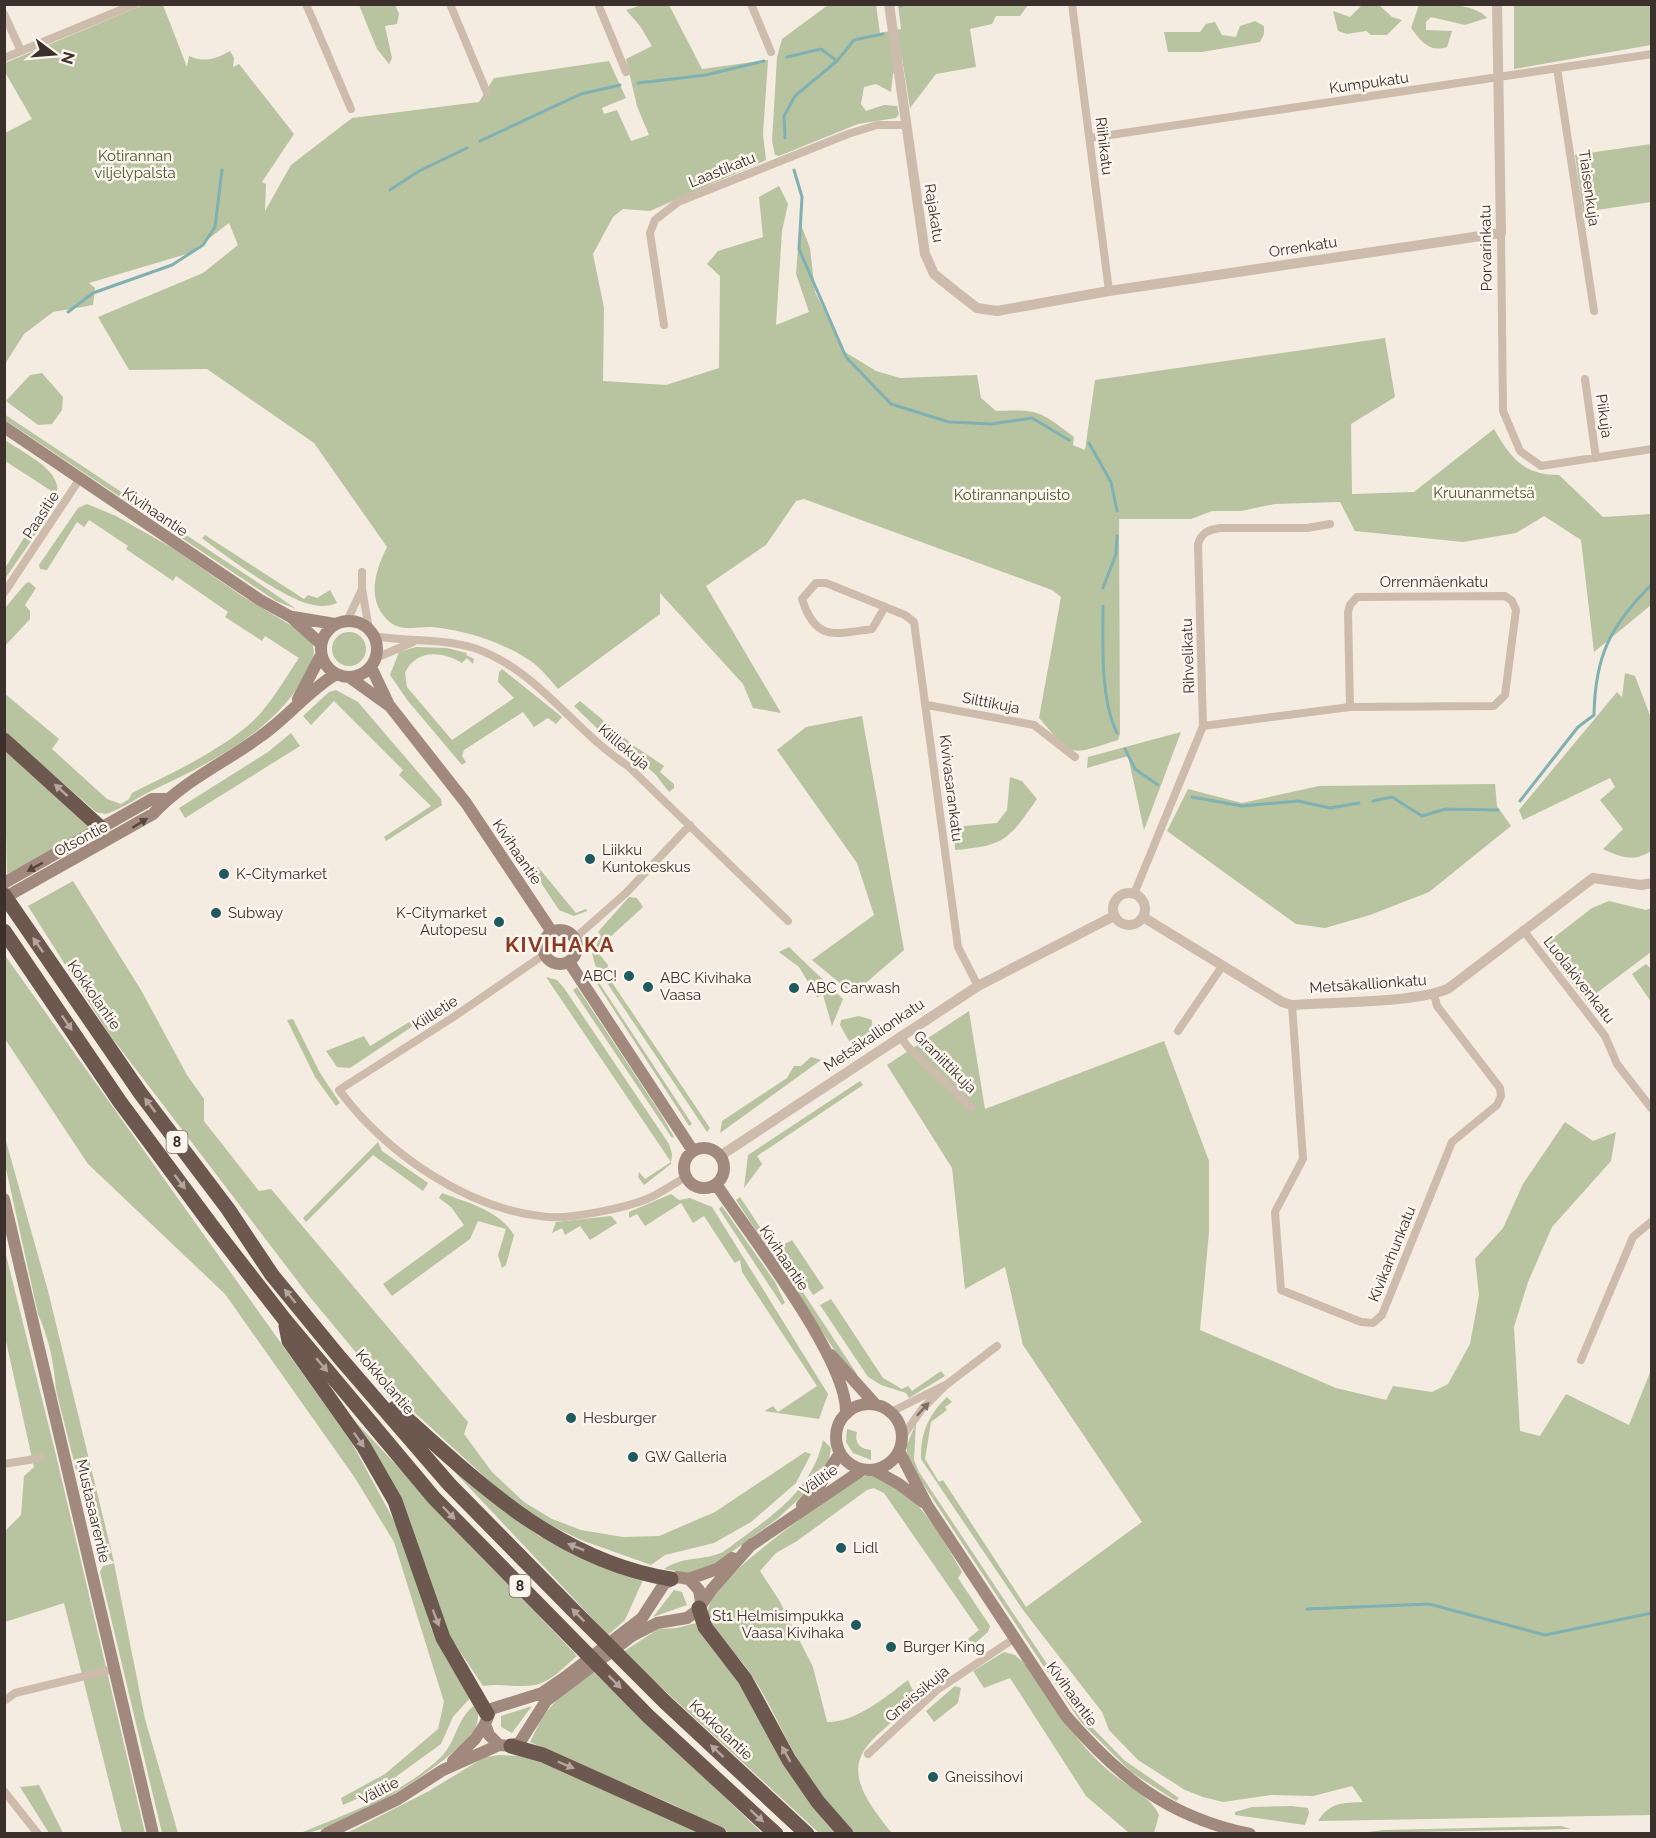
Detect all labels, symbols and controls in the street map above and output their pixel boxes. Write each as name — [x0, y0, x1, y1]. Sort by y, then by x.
north arrow — [24, 24, 84, 84]
text: N — [57, 50, 79, 66]
street label: Kumpukatu — [1328, 68, 1410, 97]
street label: Riihikatu — [1092, 116, 1116, 176]
park label: Kotirannan viljelypalsta — [94, 147, 176, 182]
street label: Laastikatu — [686, 148, 758, 192]
street label: Tiaisenkuja — [1575, 149, 1603, 227]
street label: Rajakatu — [920, 182, 948, 244]
street label: Porvarinkatu — [1476, 204, 1496, 291]
street label: Orrenkatu — [1268, 233, 1339, 261]
street label: Piikuja — [1592, 393, 1616, 439]
street label: Kivihaantie — [119, 484, 191, 541]
park label: Kruunanmetsä — [1433, 484, 1535, 502]
park label: Kotirannanpuisto — [954, 486, 1070, 504]
street label: Paasitie — [19, 488, 63, 542]
street label: Orrenmäenkatu — [1380, 573, 1488, 591]
street label: Rihvelikatu — [1178, 618, 1198, 694]
street label: Silttikuja — [961, 689, 1021, 717]
street label: Kiillekuja — [595, 720, 653, 774]
street label: Kivivasarankatu — [936, 733, 967, 843]
one-way arrow — [54, 784, 69, 797]
street label: Kivihaantie — [489, 816, 546, 888]
street label: Otsontie — [51, 817, 111, 861]
one-way arrow — [132, 817, 148, 828]
place label: Liikku Kuntokeskus — [602, 841, 690, 876]
marker: Liikku Kuntokeskus — [583, 852, 597, 866]
one-way arrow — [26, 862, 43, 872]
place label: K-Citymarket — [236, 865, 327, 883]
marker: K-Citymarket — [217, 867, 231, 881]
place label: Subway — [228, 904, 283, 922]
place label: K-Citymarket Autopesu — [396, 904, 487, 939]
marker: Subway — [209, 906, 223, 920]
marker: K-Citymarket Autopesu — [492, 915, 506, 929]
district label: KIVIHAKA — [505, 932, 615, 957]
street label: Luolakivenkatu — [1539, 933, 1619, 1027]
one-way arrow — [32, 938, 44, 954]
street label: Kokkolantie — [64, 957, 125, 1033]
place label: ABC! — [583, 967, 617, 985]
marker: ABC! — [622, 969, 636, 983]
place label: ABC Kivihaka Vaasa — [660, 969, 751, 1004]
street label: Metsäkallionkatu — [1309, 971, 1427, 997]
place label: ABC Carwash — [806, 979, 900, 997]
marker: ABC Kivihaka Vaasa — [641, 980, 655, 994]
marker: ABC Carwash — [787, 981, 801, 995]
street label: Kiilletie — [409, 992, 461, 1034]
street label: Metsäkallionkatu — [820, 995, 928, 1075]
one-way arrow — [61, 1015, 73, 1031]
street label: Graniittikuja — [910, 1027, 980, 1097]
one-way arrow — [144, 1098, 156, 1113]
road number: 8 — [166, 1131, 188, 1153]
one-way arrow — [173, 1175, 185, 1190]
street label: Kivikarhunkatu — [1365, 1203, 1419, 1305]
street label: Kivihaantie — [756, 1222, 813, 1294]
one-way arrow — [283, 1288, 296, 1304]
street label: Kokkolantie — [352, 1346, 418, 1418]
one-way arrow — [316, 1357, 329, 1373]
one-way arrow — [916, 1402, 930, 1417]
place label: Hesburger — [583, 1409, 657, 1427]
marker: Hesburger — [564, 1411, 578, 1425]
one-way arrow — [353, 1431, 365, 1447]
place label: GW Galleria — [645, 1448, 727, 1466]
marker: GW Galleria — [626, 1450, 640, 1464]
street label: Mustasaarentie — [72, 1457, 114, 1565]
street label: Välitie — [797, 1460, 842, 1499]
one-way arrow — [441, 1506, 455, 1520]
place label: Lidl — [853, 1539, 879, 1557]
marker: Lidl — [834, 1541, 848, 1555]
one-way arrow — [567, 1542, 585, 1551]
road number: 8 — [510, 1575, 530, 1597]
place label: St1 Helmisimpukka Vaasa Kivihaka — [712, 1607, 844, 1642]
one-way arrow — [431, 1609, 441, 1627]
one-way arrow — [571, 1609, 585, 1623]
marker: St1 Helmisimpukka Vaasa Kivihaka — [849, 1618, 863, 1632]
place label: Burger King — [903, 1638, 985, 1656]
marker: Burger King — [884, 1640, 898, 1654]
street label: Kivihaantie — [1043, 1658, 1101, 1730]
street label: Gneissikuja — [881, 1662, 953, 1726]
one-way arrow — [607, 1675, 621, 1689]
street label: Kokkolantie — [685, 1696, 757, 1764]
one-way arrow — [710, 1744, 725, 1758]
one-way arrow — [780, 1746, 791, 1762]
one-way arrow — [557, 1761, 575, 1771]
place label: Gneissihovi — [945, 1768, 1023, 1786]
marker: Gneissihovi — [926, 1770, 940, 1784]
street label: Välitie — [356, 1773, 402, 1809]
one-way arrow — [749, 1809, 764, 1823]

